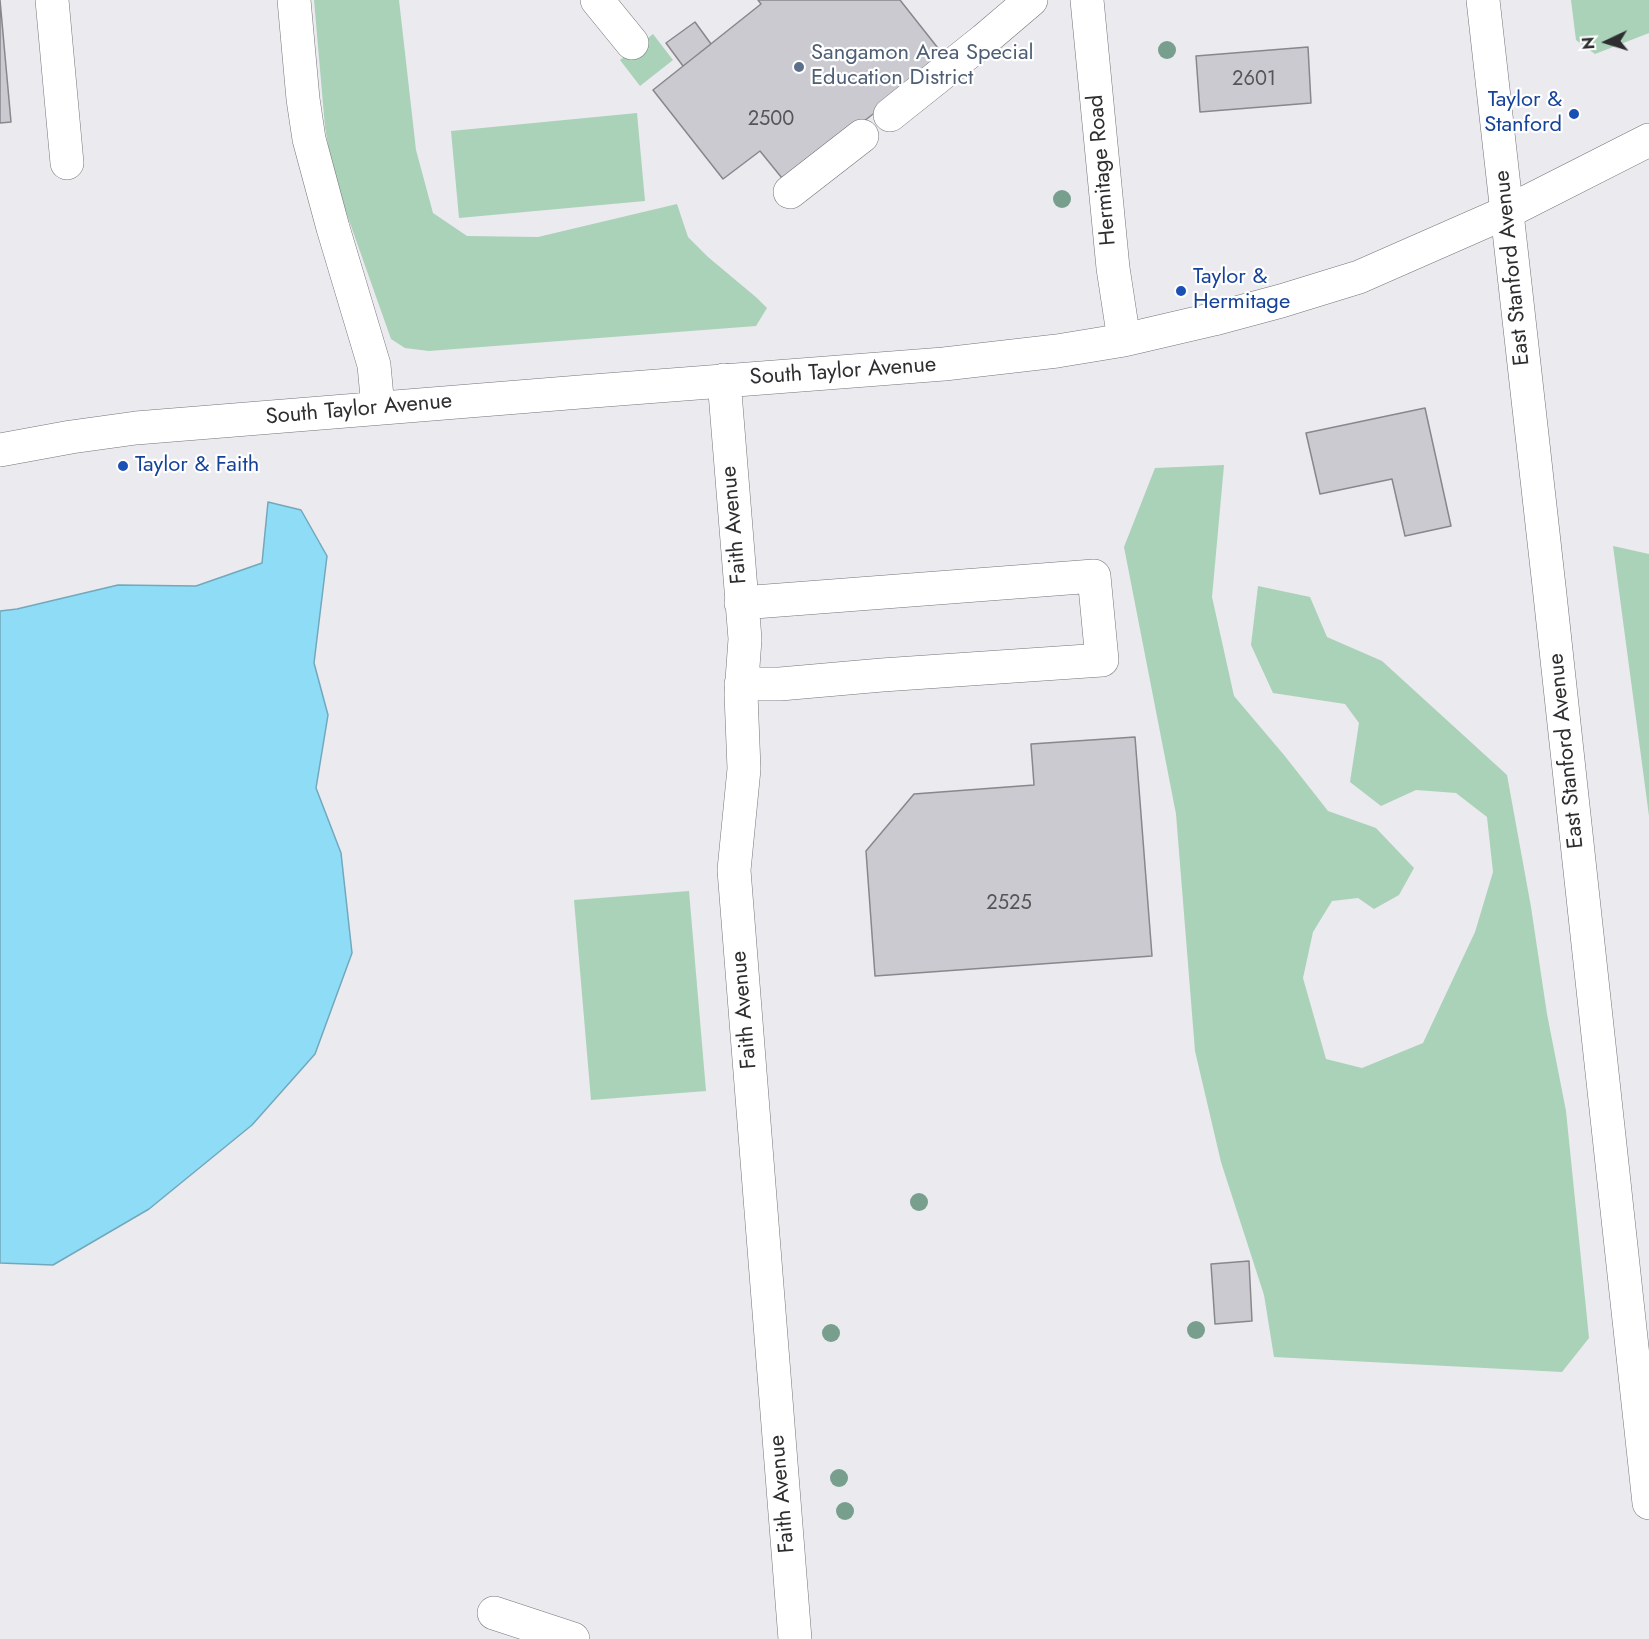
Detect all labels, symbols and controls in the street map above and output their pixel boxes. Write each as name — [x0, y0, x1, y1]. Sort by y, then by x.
north arrow — [1577, 12, 1637, 72]
text: N — [1577, 36, 1600, 50]
place label: Sangamon Area Special Education District — [811, 41, 1034, 92]
marker: Sangamon Area Special Education District — [792, 60, 806, 74]
house number: 2601 — [1232, 68, 1276, 92]
place label: Taylor & Stanford — [1484, 88, 1562, 140]
street label: Hermitage Road — [1083, 94, 1123, 246]
marker: Taylor & Stanford — [1567, 107, 1581, 121]
house number: 2500 — [748, 108, 794, 132]
street label: East Stanford Avenue — [1490, 169, 1536, 367]
place label: Taylor & Hermitage — [1193, 265, 1290, 316]
marker: Taylor & Hermitage — [1174, 284, 1188, 298]
street label: South Taylor Avenue — [749, 352, 937, 392]
street label: South Taylor Avenue — [265, 389, 453, 431]
place label: Taylor & Faith — [135, 453, 259, 479]
marker: Taylor & Faith — [116, 459, 130, 473]
street label: Faith Avenue — [717, 465, 753, 585]
street label: East Stanford Avenue — [1544, 652, 1590, 850]
house number: 2525 — [986, 892, 1032, 916]
street label: Faith Avenue — [727, 950, 763, 1070]
street label: Faith Avenue — [765, 1434, 801, 1554]

